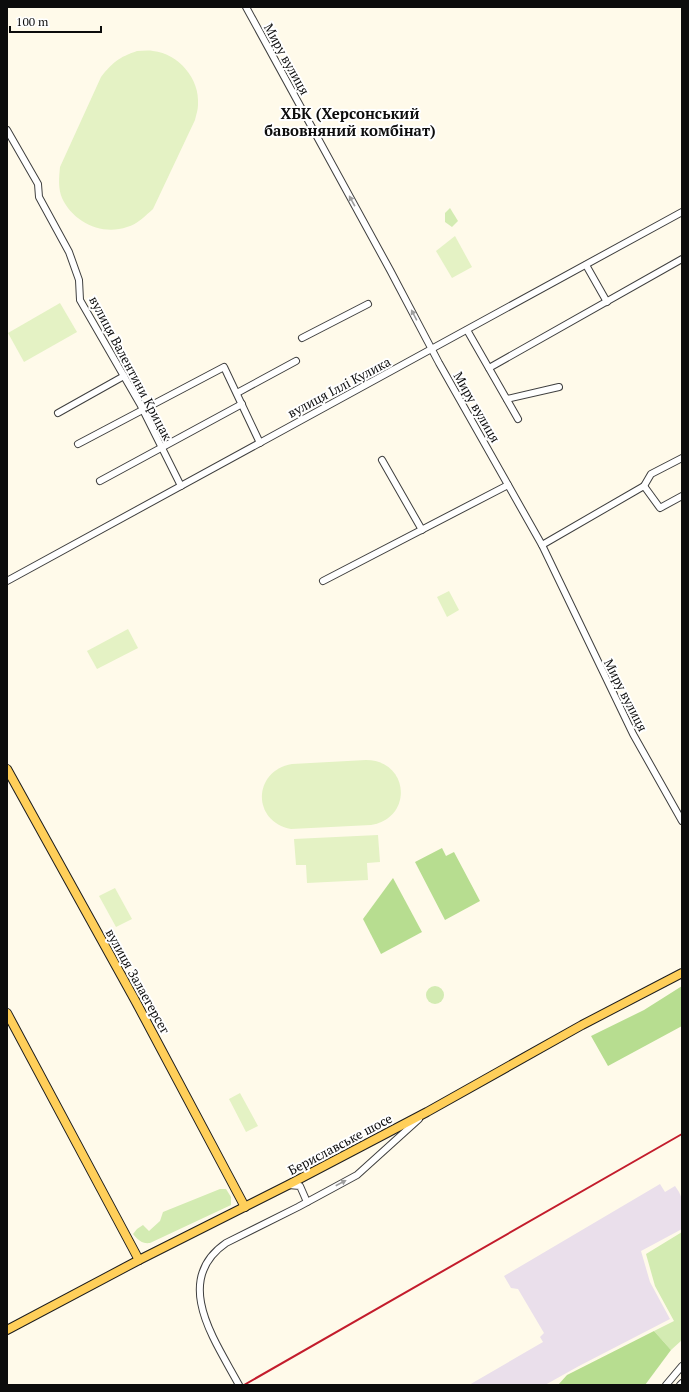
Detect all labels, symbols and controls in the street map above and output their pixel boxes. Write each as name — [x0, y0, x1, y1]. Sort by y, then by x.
scale bar — [10, 8, 101, 34]
text: 100 m — [16, 14, 49, 29]
street label: Миру вулиця — [260, 20, 314, 98]
district label: ХБК (Херсонський бавовняний комбінат) — [264, 103, 436, 140]
one-way arrow — [349, 195, 356, 207]
street label: вулиця Валентини Крицак — [85, 293, 177, 444]
one-way arrow — [410, 310, 417, 321]
street label: вулиця Іллі Кулика — [284, 352, 394, 422]
street label: Миру вулиця — [449, 368, 505, 446]
street label: Миру вулиця — [600, 656, 652, 734]
street label: вулиця Залаегерсег — [102, 925, 175, 1037]
street label: Бериславське шосе — [285, 1109, 395, 1179]
one-way arrow — [335, 1180, 347, 1187]

